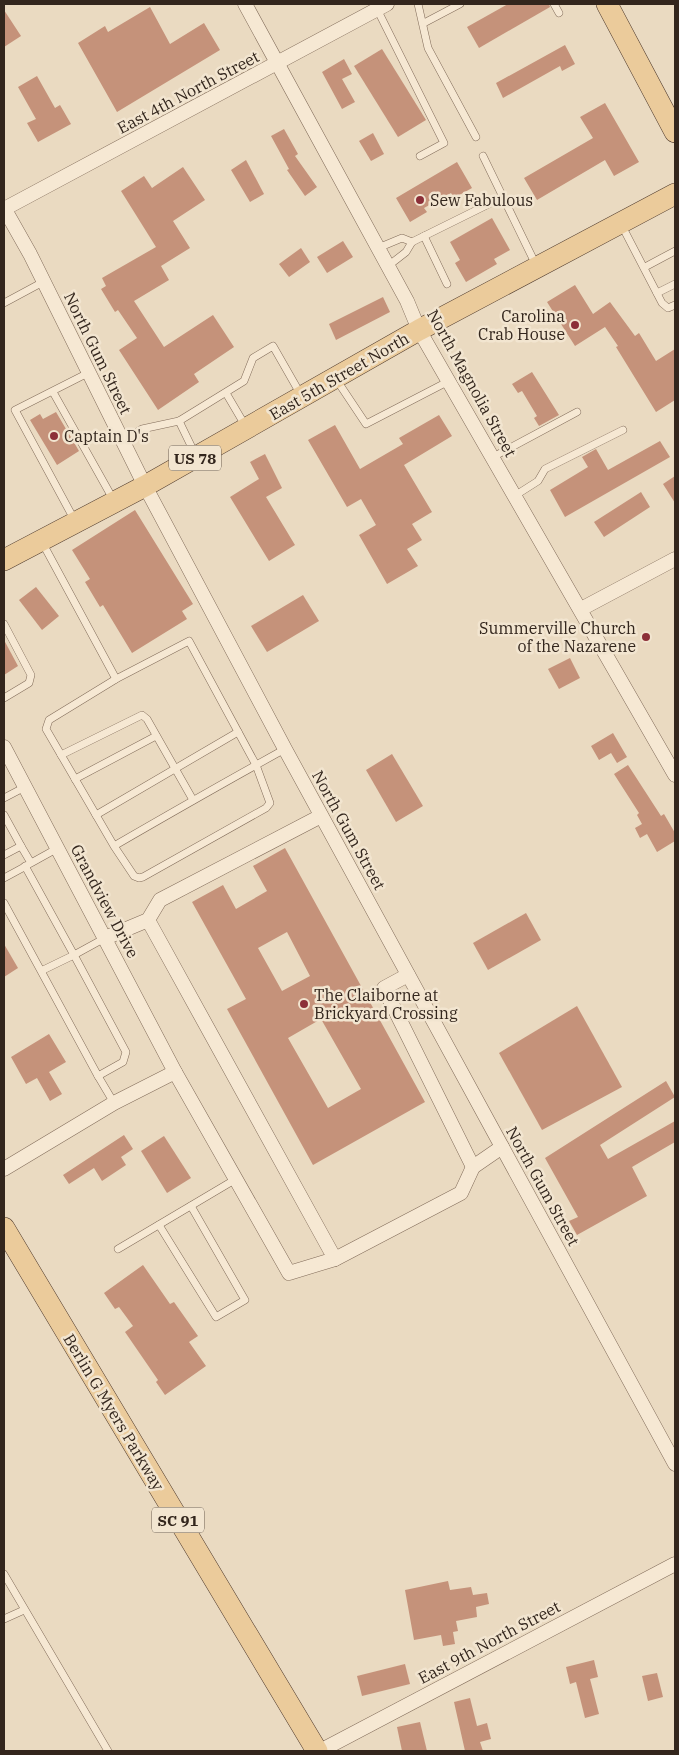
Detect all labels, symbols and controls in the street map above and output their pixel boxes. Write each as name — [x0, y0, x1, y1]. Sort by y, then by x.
street label: East 4th North Street — [114, 46, 263, 138]
place label: Sew Fabulous — [430, 190, 533, 210]
marker: Sew Fabulous — [414, 194, 426, 206]
street label: North Gum Street — [60, 289, 136, 418]
street label: North Magnolia Street — [423, 306, 521, 461]
place label: Carolina Crab House — [478, 306, 565, 344]
marker: Carolina Crab House — [569, 319, 581, 331]
street label: East 5th Street North — [266, 328, 412, 424]
place label: Captain D's — [64, 426, 149, 446]
marker: Captain D's — [48, 430, 60, 442]
road number: US 78 — [169, 446, 221, 470]
place label: Summerville Church of the Nazarene — [479, 618, 636, 656]
marker: Summerville Church of the Nazarene — [640, 631, 652, 643]
street label: North Gum Street — [308, 767, 390, 893]
street label: Grandview Drive — [67, 841, 143, 961]
place label: The Claiborne at Brickyard Crossing — [314, 985, 458, 1023]
marker: The Claiborne at Brickyard Crossing — [298, 998, 310, 1010]
street label: North Gum Street — [502, 1123, 584, 1249]
street label: Berlin G Myers Parkway — [59, 1330, 169, 1494]
road number: SC 91 — [152, 1508, 204, 1532]
street label: East 9th North Street — [415, 1596, 564, 1688]

